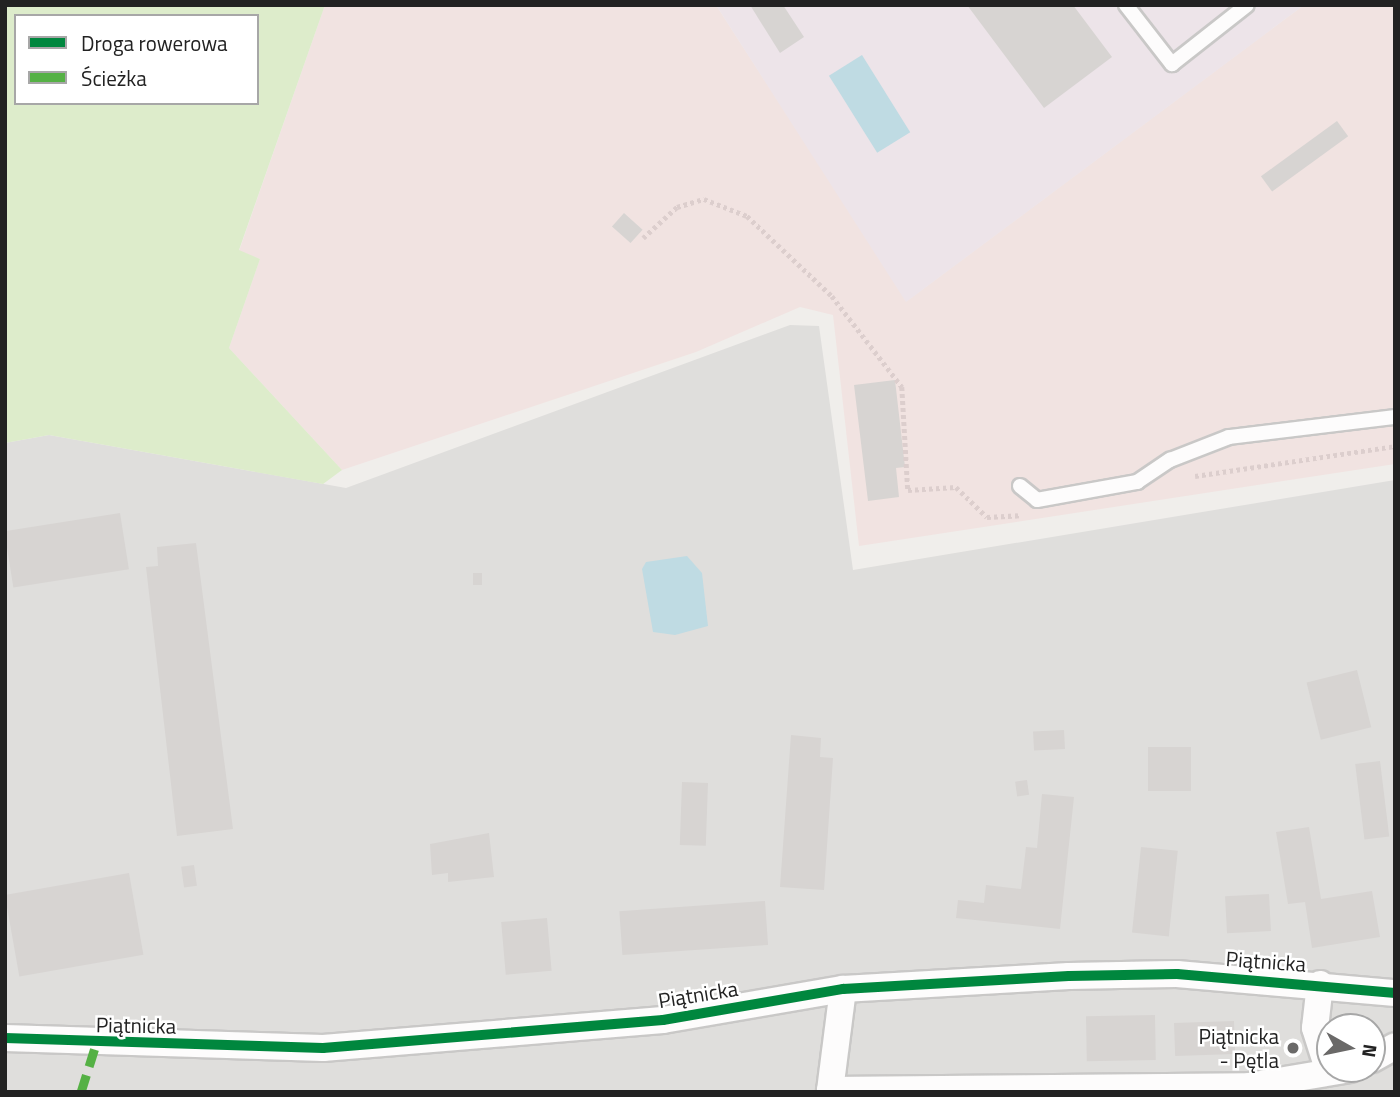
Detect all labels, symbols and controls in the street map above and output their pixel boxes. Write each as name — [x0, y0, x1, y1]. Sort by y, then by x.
legend — [14, 14, 259, 105]
text: Droga rowerowa — [81, 27, 228, 59]
text: Ścieżka — [81, 62, 147, 94]
street label: Piątnicka — [1225, 946, 1307, 976]
street label: Piątnicka — [656, 975, 740, 1013]
street label: Piątnicka — [96, 1012, 176, 1038]
north arrow — [1316, 1013, 1386, 1083]
place label: Piątnicka - Pętla — [1199, 1023, 1279, 1073]
marker: Piątnicka - Pętla — [1285, 1040, 1301, 1056]
text: N — [1355, 1042, 1386, 1060]

